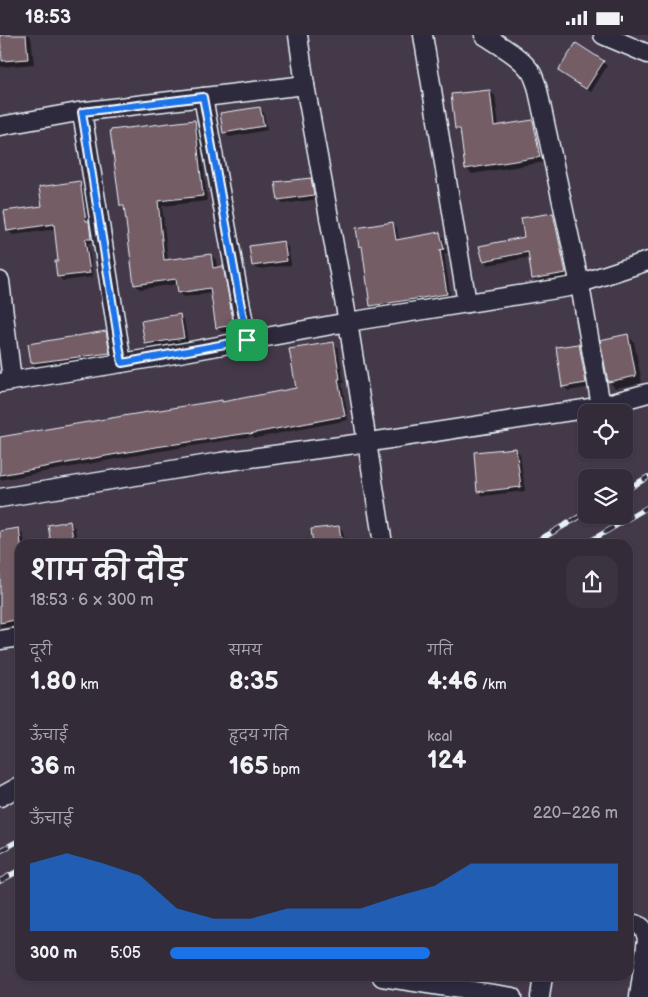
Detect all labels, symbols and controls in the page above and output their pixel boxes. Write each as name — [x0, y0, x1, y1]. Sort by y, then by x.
text: 18:53 — [25, 6, 71, 29]
pin — [226, 319, 268, 361]
icon: arrive — [233, 326, 261, 354]
map controls — [578, 404, 633, 524]
button: locate — [578, 404, 633, 459]
button: layers — [578, 469, 633, 524]
text: शाम की दौड़ — [30, 555, 186, 588]
button: share — [566, 556, 618, 608]
text: 18:53 · 6 × 300 m — [30, 591, 153, 610]
text: दूरी — [30, 642, 52, 659]
text: समय — [229, 642, 262, 659]
text: गति — [427, 642, 453, 659]
text: 1.80 — [30, 666, 77, 697]
text: 8:35 — [229, 666, 279, 697]
text: 4:46 — [427, 666, 478, 697]
text: km — [77, 676, 99, 693]
text: /km — [478, 676, 506, 693]
text: ऊँचाई — [30, 727, 68, 744]
text: हृदय गति — [229, 727, 288, 744]
text: kcal — [427, 728, 452, 745]
text: 124 — [427, 745, 467, 776]
text: 36 — [30, 751, 60, 782]
text: 165 — [229, 751, 269, 782]
text: m — [60, 761, 75, 778]
text: bpm — [269, 761, 300, 778]
text: 220–226 m — [533, 804, 618, 823]
text: ऊँचाई — [30, 810, 73, 829]
text: 300 m — [30, 944, 77, 963]
text: 5:05 — [110, 944, 141, 963]

